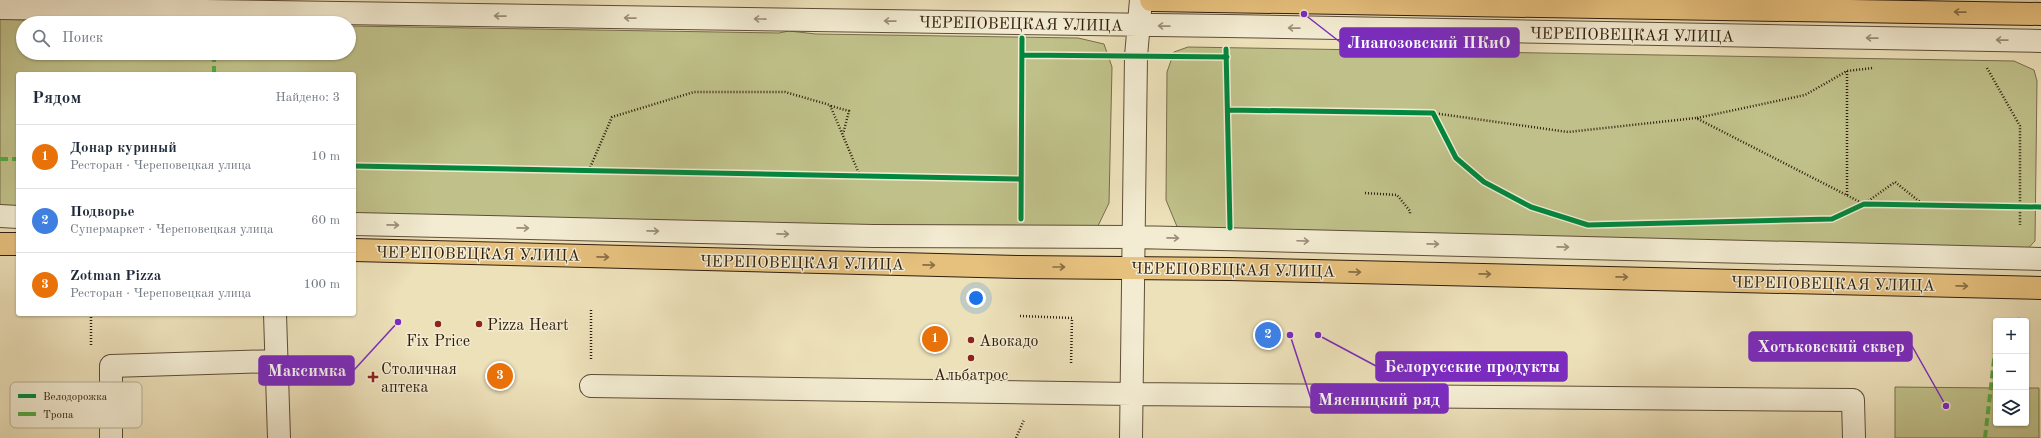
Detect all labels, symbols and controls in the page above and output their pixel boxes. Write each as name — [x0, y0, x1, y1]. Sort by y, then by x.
one-way arrow — [1954, 8, 1967, 16]
one-way arrow — [494, 12, 507, 20]
one-way arrow — [624, 14, 637, 22]
street label: ЧЕРЕПОВЕЦКАЯ УЛИЦА — [919, 15, 1123, 35]
search box — [16, 16, 356, 60]
one-way arrow — [754, 16, 767, 23]
one-way arrow — [884, 17, 897, 25]
one-way arrow — [1158, 22, 1171, 30]
one-way arrow — [1288, 24, 1301, 32]
street label: ЧЕРЕПОВЕЦКАЯ УЛИЦА — [1530, 26, 1734, 46]
icon: search — [30, 27, 52, 49]
callout: Лианозовский ПКиО — [1340, 28, 1519, 57]
text: Поиск — [62, 31, 103, 46]
one-way arrow — [1866, 34, 1879, 42]
text: Лианозовский ПКиО — [1347, 35, 1511, 52]
one-way arrow — [1996, 37, 2009, 44]
text: Рядом — [32, 90, 81, 107]
text: Найдено: 3 — [276, 91, 340, 104]
text: Донар куриный — [70, 141, 177, 156]
text: 1 — [41, 150, 49, 163]
text: 10 m — [311, 150, 340, 163]
text: Ресторан · Череповецкая улица — [70, 159, 251, 172]
text: Подворье — [70, 205, 134, 220]
text: 2 — [41, 214, 49, 227]
text: 60 m — [311, 214, 340, 227]
one-way arrow — [386, 221, 399, 229]
text: Супермаркет · Череповецкая улица — [70, 223, 273, 236]
one-way arrow — [516, 224, 529, 232]
one-way arrow — [646, 227, 659, 235]
one-way arrow — [776, 230, 789, 238]
one-way arrow — [1166, 234, 1179, 242]
one-way arrow — [1296, 237, 1309, 245]
one-way arrow — [1426, 240, 1439, 248]
one-way arrow — [1556, 244, 1569, 251]
street label: ЧЕРЕПОВЕЦКАЯ УЛИЦА — [376, 245, 580, 265]
one-way arrow — [596, 253, 609, 260]
street label: ЧЕРЕПОВЕЦКАЯ УЛИЦА — [700, 254, 904, 274]
one-way arrow — [922, 261, 935, 269]
street label: ЧЕРЕПОВЕЦКАЯ УЛИЦА — [1131, 261, 1335, 281]
one-way arrow — [1052, 263, 1065, 271]
one-way arrow — [1348, 268, 1361, 275]
text: Zotman Pizza — [70, 269, 161, 284]
one-way arrow — [1478, 270, 1491, 278]
one-way arrow — [1615, 274, 1628, 281]
street label: ЧЕРЕПОВЕЦКАЯ УЛИЦА — [1731, 275, 1935, 295]
text: 3 — [41, 278, 49, 291]
text: 100 m — [303, 278, 340, 291]
one-way arrow — [1955, 282, 1968, 290]
text: Ресторан · Череповецкая улица — [70, 287, 251, 300]
your location — [966, 288, 986, 308]
place label: Pizza Heart — [487, 318, 569, 334]
map controls — [1993, 318, 2029, 426]
button: + — [1993, 318, 2029, 354]
marker: Fix Price — [433, 319, 443, 329]
marker: Pizza Heart — [474, 319, 484, 329]
pin: 2 — [1255, 320, 1281, 350]
pin: 1 — [922, 324, 948, 354]
callout: Хотьковский сквер — [1749, 332, 1912, 361]
place label: Fix Price — [406, 334, 470, 350]
place label: Авокадо — [979, 334, 1039, 350]
marker: Авокадо — [966, 335, 976, 345]
text: Хотьковский сквер — [1757, 339, 1905, 356]
callout: Белорусские продукты — [1376, 352, 1567, 381]
marker: Альбатрос — [966, 353, 976, 363]
button: − — [1993, 354, 2029, 390]
callout: Максимка — [259, 356, 354, 385]
text: Белорусские продукты — [1384, 359, 1560, 376]
pin: 3 — [487, 361, 513, 391]
place label: Столичная аптека — [381, 362, 457, 396]
text: Максимка — [268, 363, 347, 380]
place label: Альбатрос — [934, 368, 1008, 384]
marker: Столичная аптека — [368, 372, 378, 382]
legend — [10, 382, 142, 428]
callout: Мясницкий ряд — [1311, 384, 1448, 413]
button: layers — [1993, 390, 2029, 426]
text: Велодорожка — [43, 392, 108, 403]
text: Мясницкий ряд — [1318, 392, 1440, 409]
text: Тропа — [43, 410, 74, 421]

